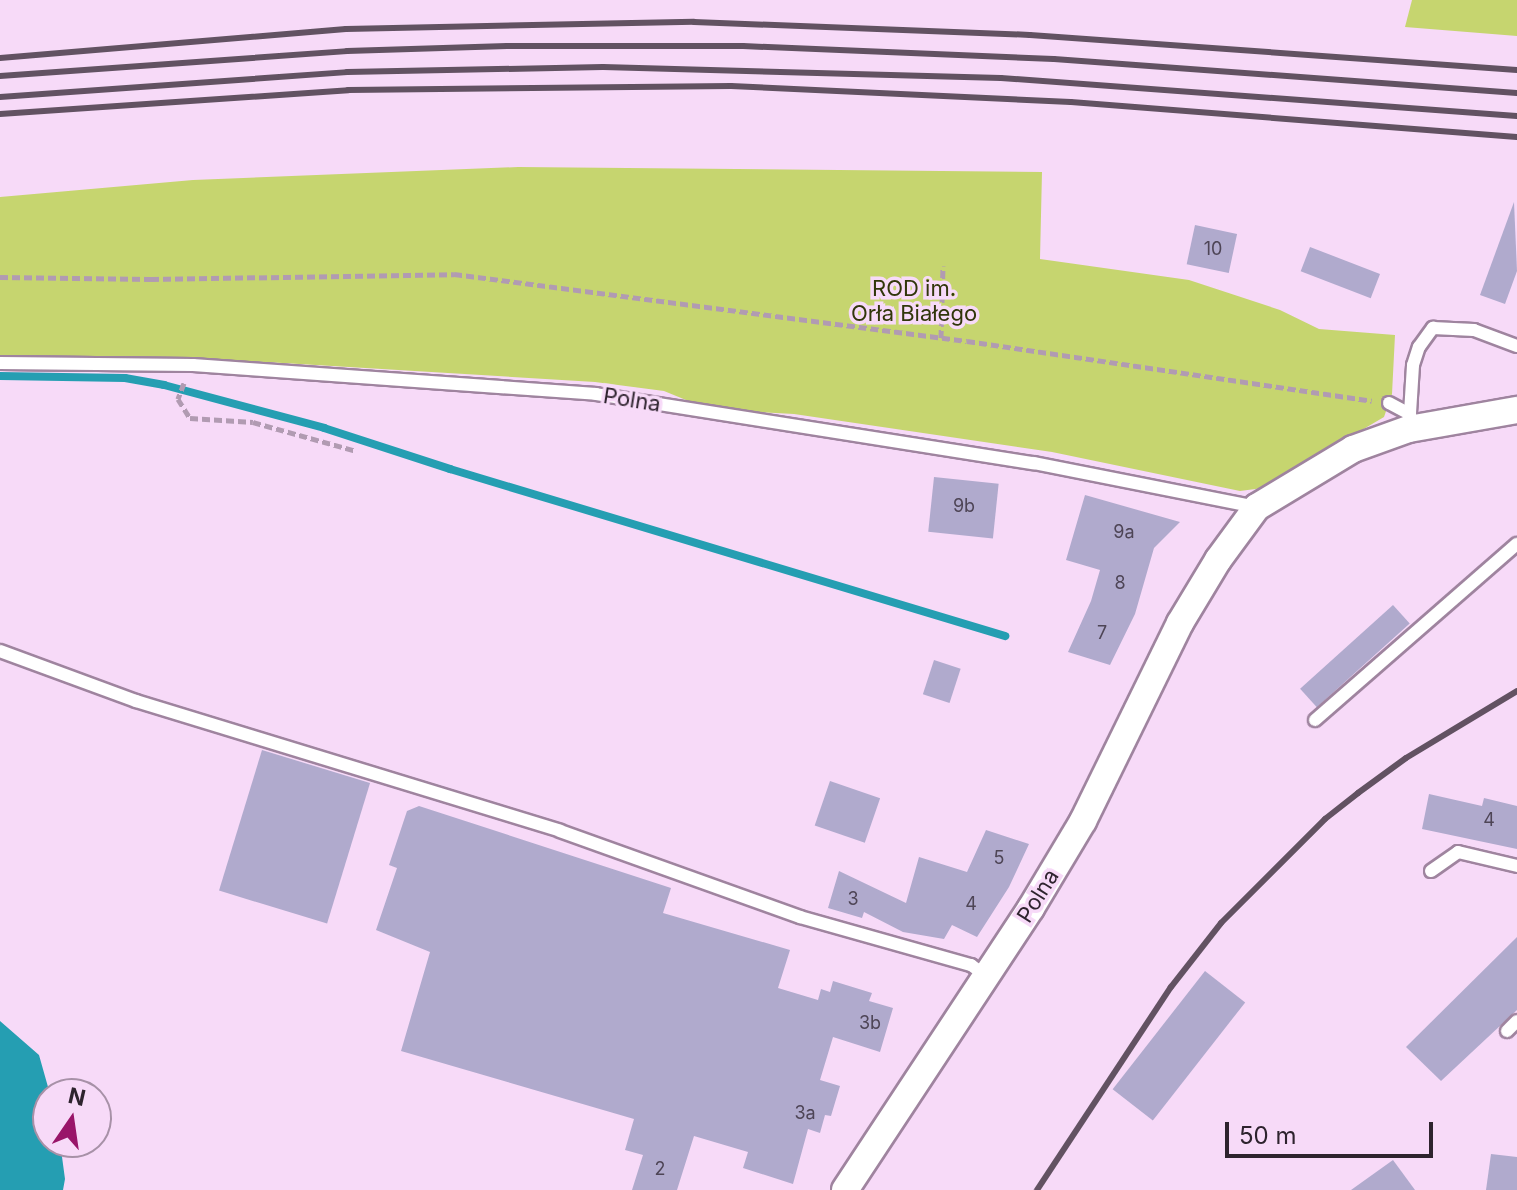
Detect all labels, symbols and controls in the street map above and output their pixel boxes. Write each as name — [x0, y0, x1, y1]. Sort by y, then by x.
house number: 10 — [1204, 238, 1222, 260]
park label: ROD im. Orła Białego — [851, 275, 977, 326]
street label: Polna — [601, 382, 663, 418]
house number: 9b — [953, 495, 975, 517]
house number: 9a — [1113, 521, 1135, 543]
house number: 8 — [1114, 572, 1126, 594]
house number: 7 — [1097, 622, 1107, 644]
house number: 4 — [1483, 809, 1495, 831]
house number: 5 — [994, 847, 1004, 869]
street label: Polna — [1011, 864, 1065, 928]
house number: 3 — [847, 888, 859, 910]
house number: 4 — [965, 893, 977, 915]
house number: 3b — [859, 1012, 881, 1034]
north arrow — [32, 1078, 112, 1158]
text: N — [66, 1082, 88, 1111]
house number: 3a — [794, 1102, 816, 1124]
scale bar — [1229, 1106, 1437, 1156]
text: 50 m — [1239, 1121, 1297, 1150]
house number: 2 — [655, 1158, 665, 1180]

